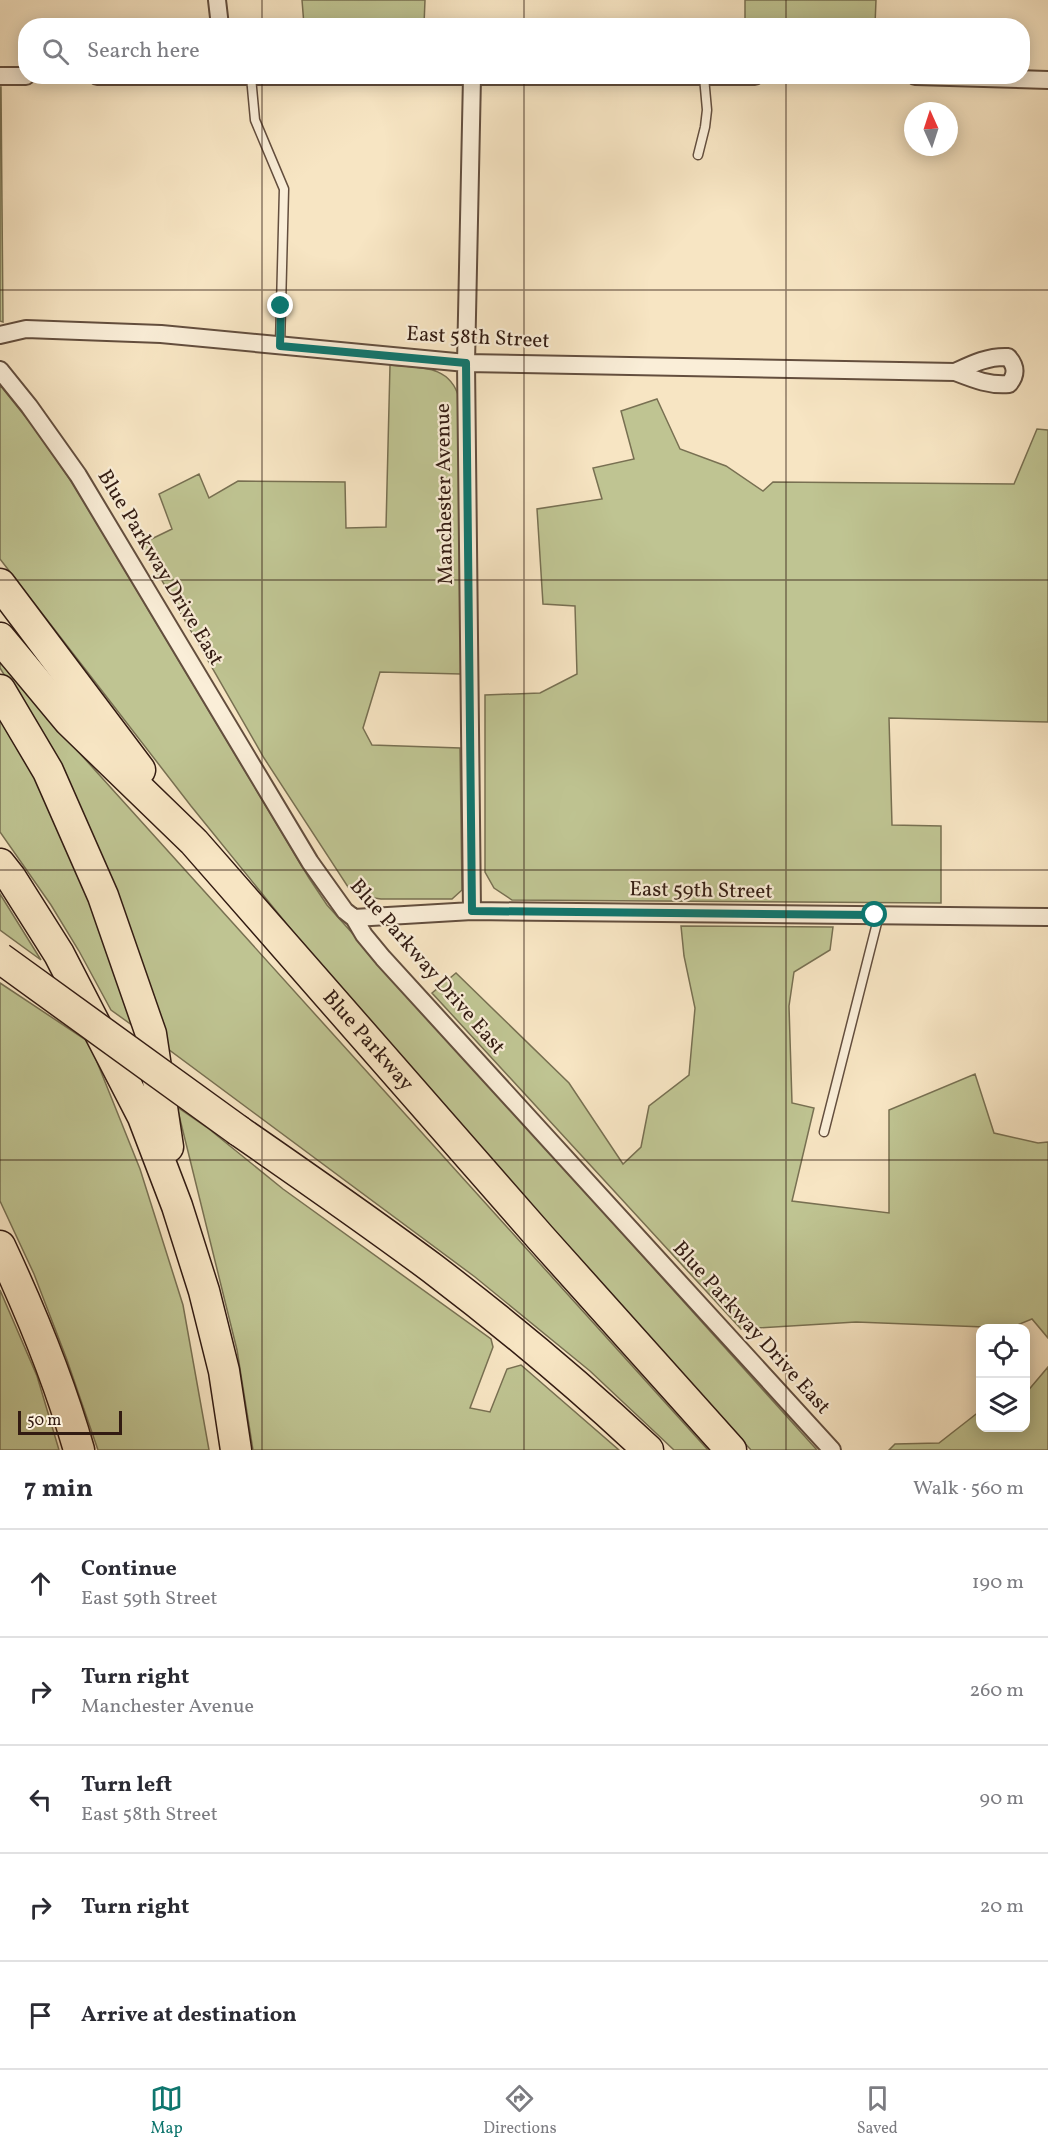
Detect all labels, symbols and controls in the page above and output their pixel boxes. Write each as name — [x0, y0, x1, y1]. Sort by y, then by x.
search box — [18, 18, 1030, 84]
icon: search — [39, 35, 72, 68]
text: Search here — [87, 36, 200, 67]
north arrow — [904, 102, 958, 156]
route end — [267, 292, 293, 318]
street label: East 58th Street — [406, 320, 550, 356]
street label: Manchester Avenue — [429, 403, 461, 585]
street label: Blue Parkway Drive East — [90, 464, 230, 672]
street label: Blue Parkway Drive East — [344, 874, 510, 1060]
street label: East 59th Street — [629, 875, 773, 907]
route start — [861, 901, 887, 927]
street label: Blue Parkway — [317, 985, 419, 1097]
street label: Blue Parkway Drive East — [665, 1235, 837, 1421]
map controls — [976, 1324, 1030, 1432]
button: locate — [976, 1324, 1030, 1378]
button: layers — [976, 1378, 1030, 1432]
scale bar — [18, 1408, 122, 1436]
text: 50 m — [27, 1410, 61, 1432]
text: 7 min — [24, 1471, 93, 1507]
text: Walk · 560 m — [913, 1475, 1024, 1503]
text: Continue — [81, 1554, 177, 1585]
icon: ahead — [24, 1567, 57, 1600]
text: 190 m — [972, 1569, 1024, 1597]
text: East 59th Street — [81, 1585, 218, 1613]
text: Turn right — [81, 1662, 189, 1693]
icon: right — [24, 1675, 57, 1708]
text: 260 m — [969, 1677, 1024, 1705]
text: Manchester Avenue — [81, 1693, 254, 1721]
text: Turn left — [81, 1770, 172, 1801]
icon: left — [24, 1783, 57, 1816]
text: 90 m — [980, 1785, 1024, 1813]
text: East 58th Street — [81, 1801, 218, 1829]
icon: right — [24, 1891, 57, 1924]
text: Turn right — [81, 1892, 189, 1923]
text: 20 m — [980, 1893, 1024, 1921]
icon: arrive — [24, 1999, 57, 2032]
text: Arrive at destination — [81, 2000, 297, 2031]
tab: Map — [150, 2082, 183, 2140]
tab: Directions — [483, 2082, 557, 2140]
tab: Saved — [857, 2082, 898, 2140]

